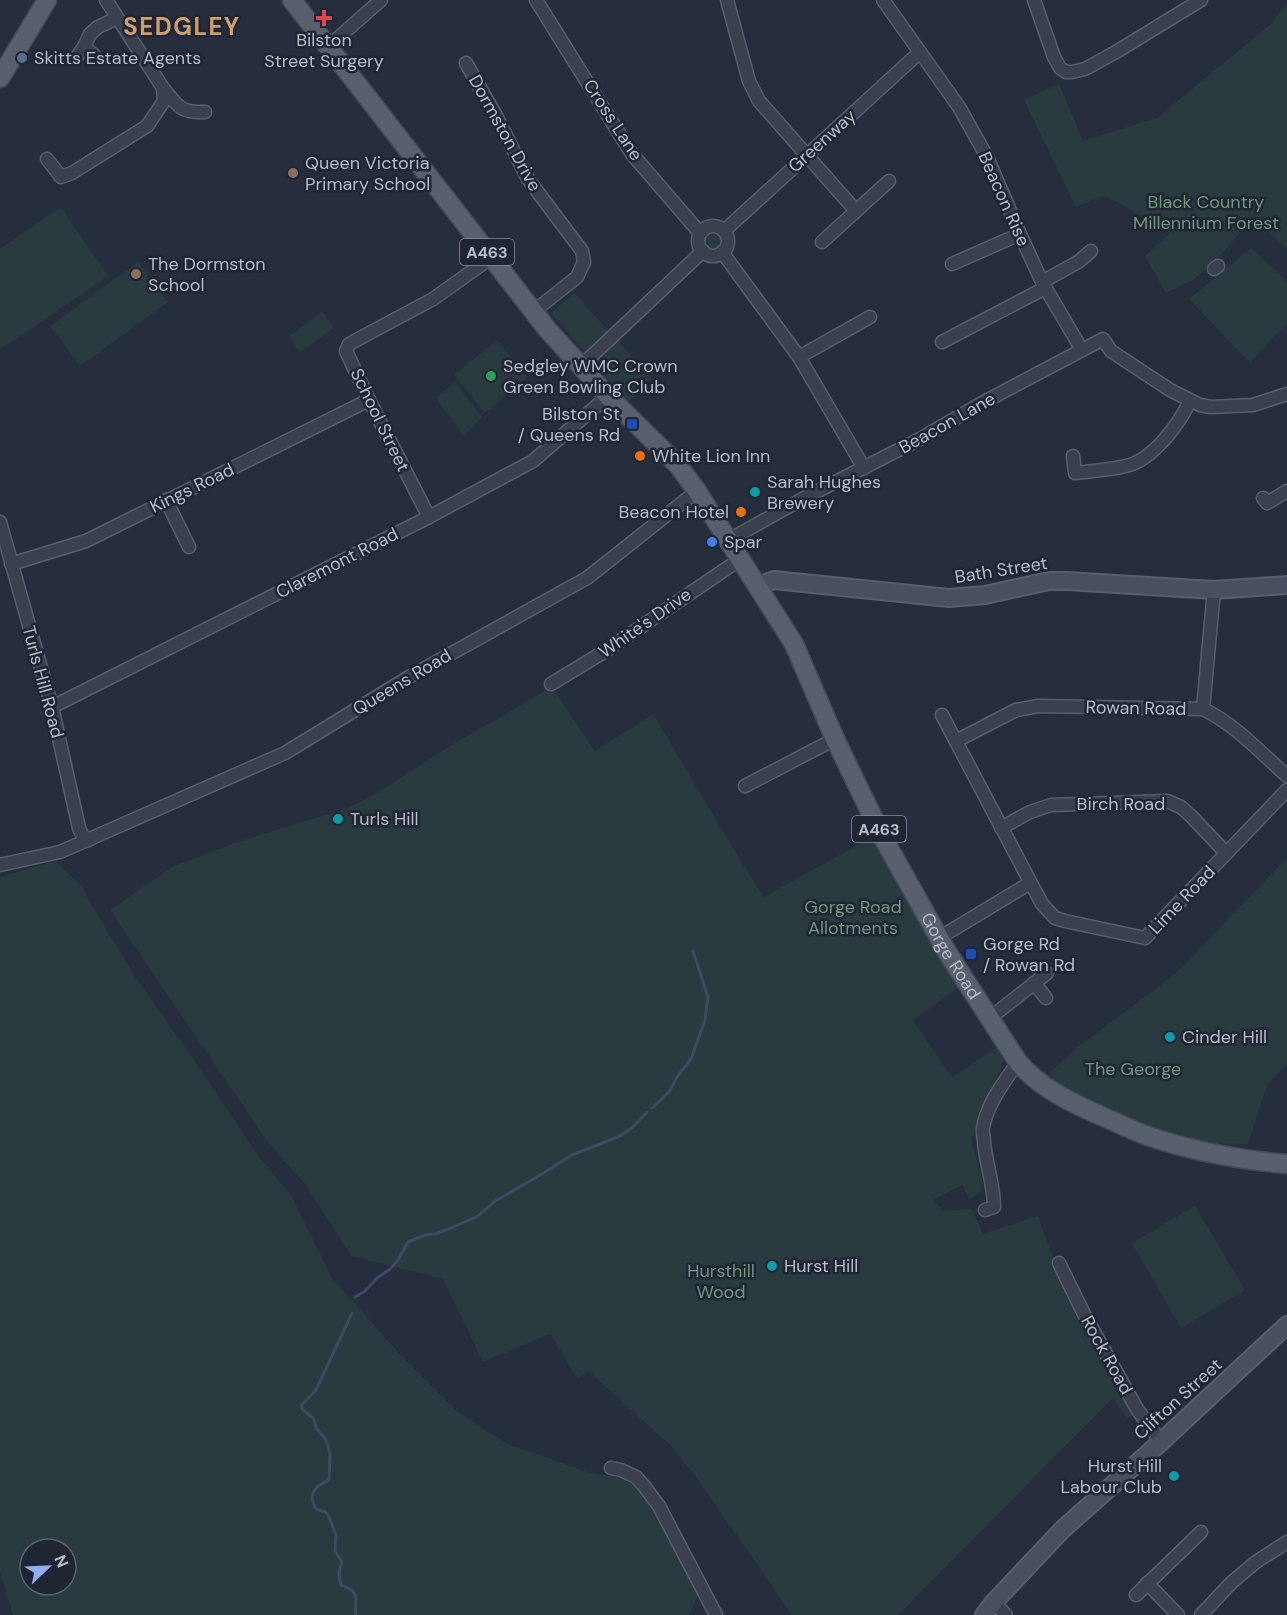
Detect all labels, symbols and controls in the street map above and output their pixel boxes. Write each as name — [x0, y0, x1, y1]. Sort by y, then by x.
marker: Bilston Street Surgery — [315, 9, 333, 27]
district label: SEDGLEY — [123, 11, 241, 42]
place label: Bilston Street Surgery — [264, 28, 384, 73]
place label: Skitts Estate Agents — [34, 46, 201, 70]
marker: Skitts Estate Agents — [15, 51, 29, 65]
street label: Dormston Drive — [463, 70, 547, 196]
street label: Cross Lane — [578, 75, 648, 165]
street label: Greenway — [783, 104, 861, 178]
street label: Beacon Rise — [972, 148, 1036, 250]
place label: Queen Victoria Primary School — [305, 151, 430, 196]
marker: Queen Victoria Primary School — [286, 166, 300, 180]
park label: Black Country Millennium Forest — [1133, 190, 1279, 235]
road number: A463 — [460, 239, 514, 265]
place label: The Dormston School — [148, 252, 266, 297]
marker: The Dormston School — [129, 267, 143, 281]
place label: Sedgley WMC Crown Green Bowling Club — [503, 354, 678, 399]
street label: School Street — [345, 364, 415, 476]
marker: Sedgley WMC Crown Green Bowling Club — [484, 369, 498, 383]
street label: Beacon Lane — [894, 387, 1000, 459]
place label: Bilston St / Queens Rd — [518, 402, 620, 447]
marker: Bilston St / Queens Rd — [625, 417, 639, 431]
place label: White Lion Inn — [652, 444, 770, 468]
marker: White Lion Inn — [633, 449, 647, 463]
street label: Kings Road — [146, 457, 238, 519]
place label: Sarah Hughes Brewery — [767, 470, 881, 515]
marker: Sarah Hughes Brewery — [748, 485, 762, 499]
place label: Beacon Hotel — [618, 500, 729, 524]
marker: Beacon Hotel — [734, 505, 748, 519]
street label: Claremont Road — [272, 522, 402, 604]
place label: Spar — [724, 530, 762, 554]
marker: Spar — [705, 535, 719, 549]
street label: Bath Street — [953, 551, 1049, 589]
street label: White's Drive — [594, 582, 696, 664]
street label: Turls Hill Road — [16, 623, 70, 741]
street label: Queens Road — [348, 643, 456, 721]
street label: Rowan Road — [1085, 695, 1187, 721]
street label: Birch Road — [1077, 792, 1165, 816]
place label: Turls Hill — [350, 807, 419, 831]
marker: Turls Hill — [331, 812, 345, 826]
road number: A463 — [852, 816, 906, 842]
street label: Lime Road — [1143, 860, 1221, 940]
park label: Gorge Road Allotments — [804, 895, 902, 940]
street label: Gorge Road — [915, 908, 986, 1004]
place label: Gorge Rd / Rowan Rd — [983, 932, 1075, 977]
marker: Gorge Rd / Rowan Rd — [964, 947, 978, 961]
place label: Cinder Hill — [1182, 1025, 1267, 1049]
marker: Cinder Hill — [1163, 1030, 1177, 1044]
park label: The George — [1085, 1057, 1181, 1081]
place label: Hurst Hill — [784, 1254, 858, 1278]
park label: Hursthill Wood — [687, 1259, 755, 1304]
marker: Hurst Hill — [765, 1259, 779, 1273]
street label: Rock Road — [1075, 1311, 1139, 1399]
street label: Clifton Street — [1129, 1353, 1227, 1445]
place label: Hurst Hill Labour Club — [1061, 1454, 1162, 1499]
marker: Hurst Hill Labour Club — [1167, 1469, 1181, 1483]
north arrow — [18, 1537, 78, 1597]
text: N — [49, 1552, 73, 1571]

